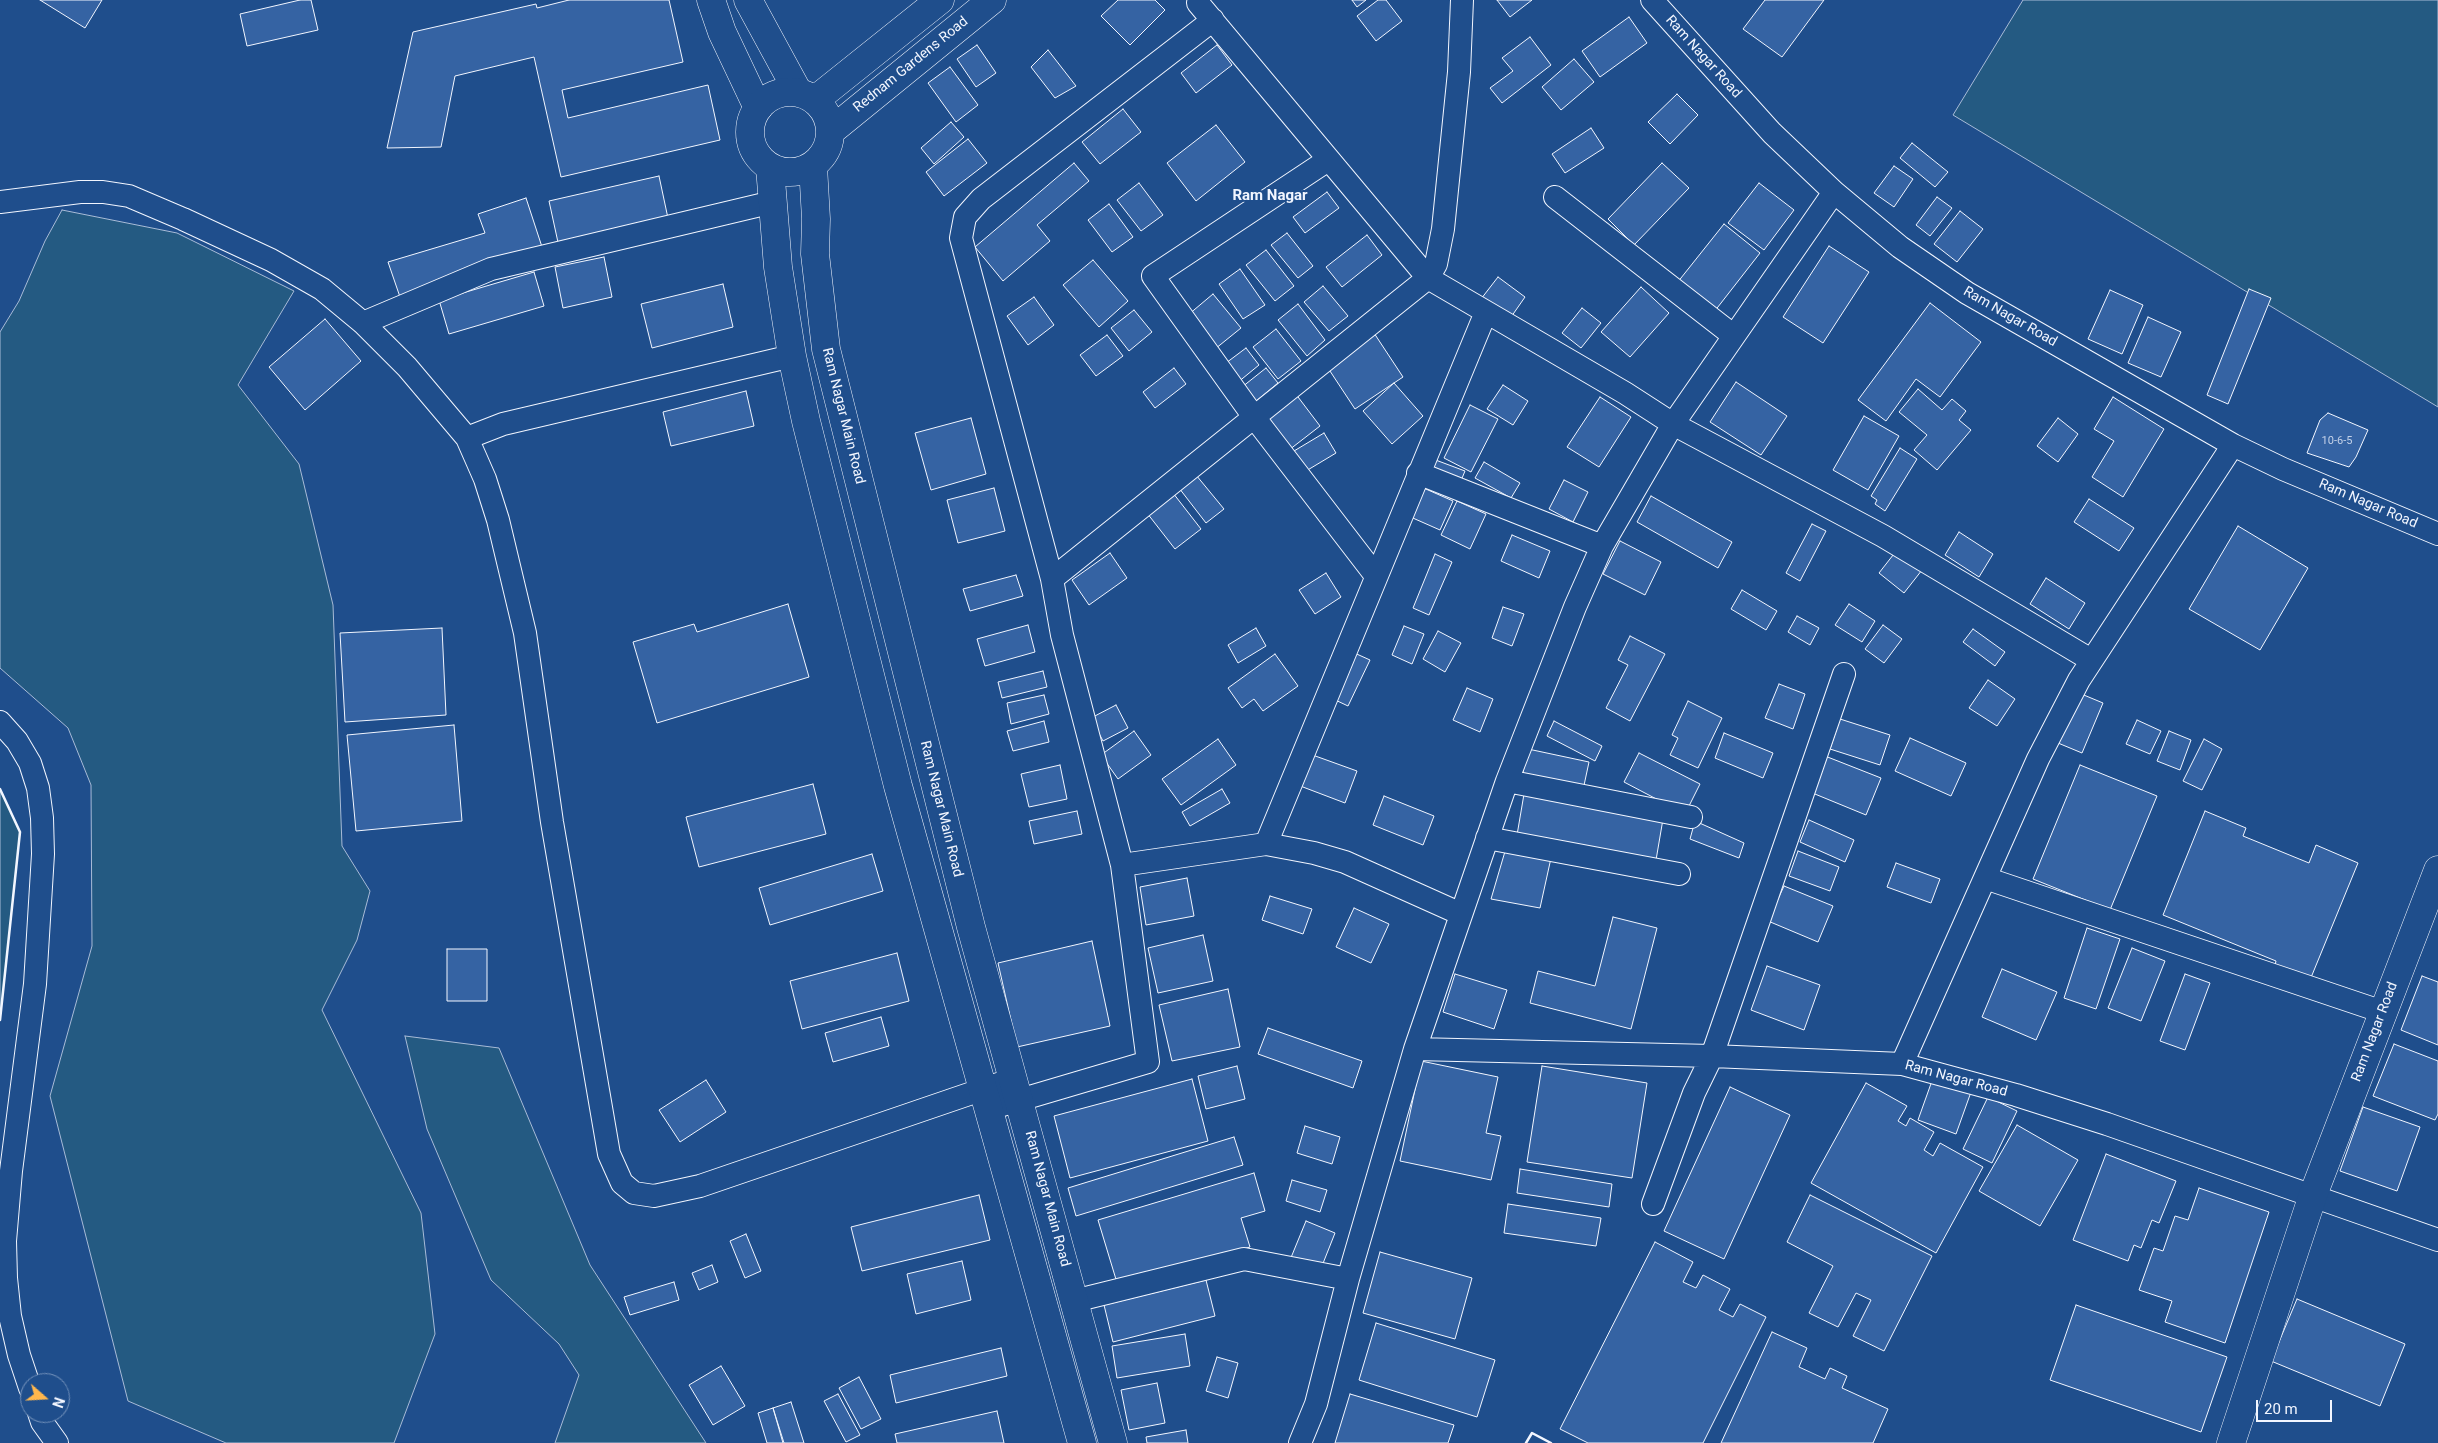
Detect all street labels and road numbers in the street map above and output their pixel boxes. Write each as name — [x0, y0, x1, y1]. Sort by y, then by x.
street label: Ram Nagar Road — [1661, 12, 1745, 102]
street label: Rednam Gardens Road — [850, 14, 972, 116]
street label: Ram Nagar Road — [1960, 283, 2060, 351]
street label: Ram Nagar Main Road — [818, 346, 868, 486]
street label: Ram Nagar Road — [2316, 476, 2420, 532]
street label: Ram Nagar Main Road — [916, 739, 966, 879]
street label: Ram Nagar Road — [2348, 980, 2402, 1084]
street label: Ram Nagar Road — [1903, 1057, 2009, 1101]
street label: Ram Nagar Main Road — [1021, 1129, 1073, 1269]

